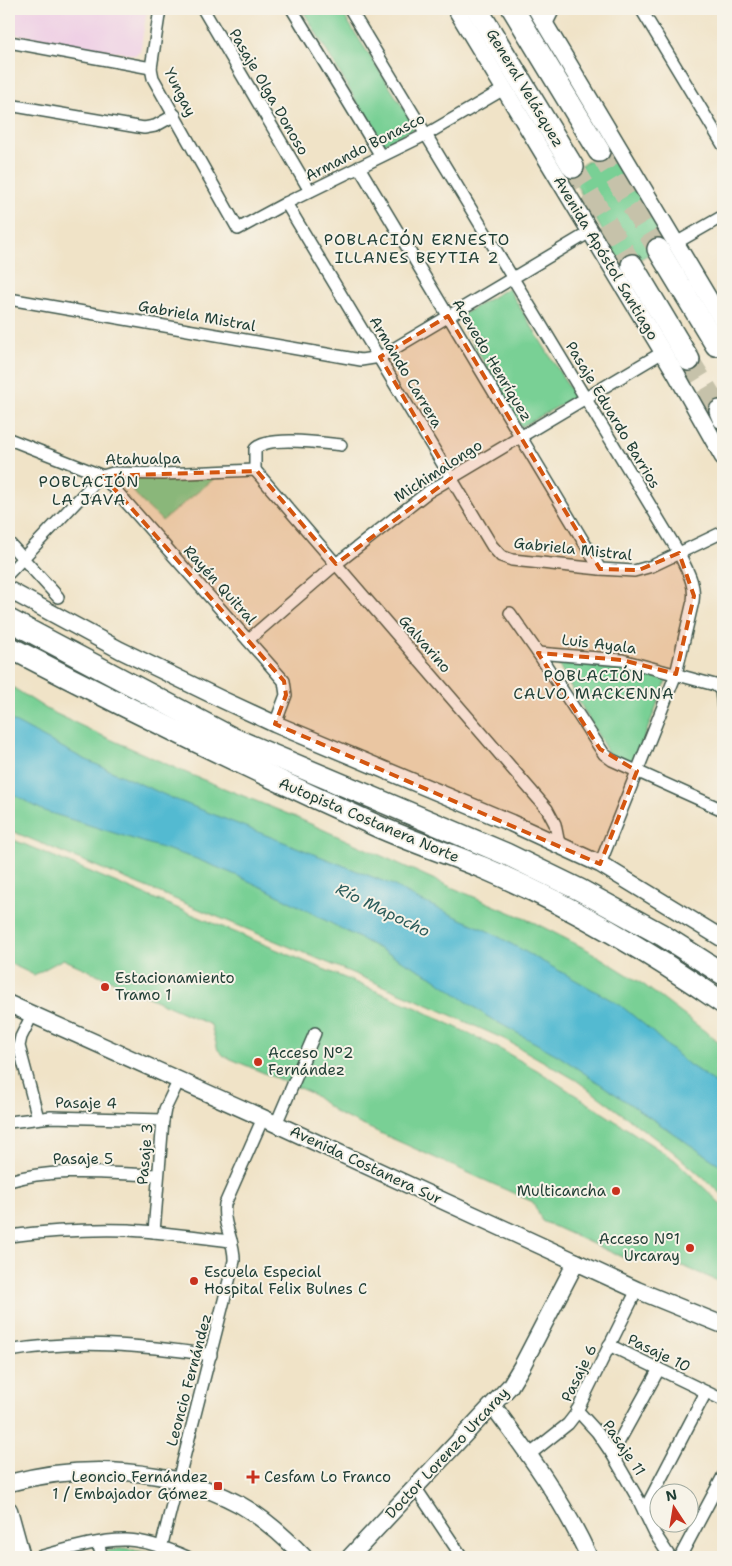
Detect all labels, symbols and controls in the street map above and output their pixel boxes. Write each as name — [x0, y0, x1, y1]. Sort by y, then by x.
street label: Pasaje Olga Donoso — [225, 25, 313, 159]
street label: General Velásquez — [482, 25, 568, 151]
street label: Yungay — [159, 64, 201, 120]
street label: Armando Bonasco — [302, 108, 428, 186]
street label: Avenida Apóstol Santiago — [549, 172, 663, 344]
district label: POBLACIÓN ERNESTO ILLANES BEYTIA 2 — [324, 229, 510, 268]
street label: Acevedo Henríquez — [448, 295, 536, 425]
street label: Gabriela Mistral — [137, 296, 258, 336]
street label: Armando Carrera — [365, 312, 448, 432]
street label: Pasaje Eduardo Barrios — [561, 338, 665, 492]
street label: Michimalongo — [390, 435, 486, 507]
street label: Atahualpa — [105, 448, 182, 470]
district label: POBLACIÓN LA JAVA — [39, 471, 140, 510]
street label: Gabriela Mistral — [513, 533, 634, 565]
street label: Rayén Quitral — [179, 541, 261, 629]
street label: Galvarino — [394, 611, 456, 677]
street label: Luis Ayala — [560, 629, 638, 659]
district label: POBLACIÓN CALVO MACKENNA — [513, 665, 675, 704]
street label: Autopista Costanera Norte — [276, 773, 462, 867]
water label: Río Mapocho — [332, 878, 434, 942]
place label: Estacionamiento Tramo 1 — [115, 968, 235, 1005]
marker: Estacionamiento Tramo 1 — [99, 981, 111, 993]
place label: Acceso N°2 Fernández — [268, 1043, 354, 1080]
marker: Acceso N°2 Fernández — [252, 1056, 264, 1068]
street label: Pasaje 4 — [55, 1092, 117, 1114]
street label: Avenida Costanera Sur — [287, 1121, 445, 1209]
street label: Pasaje 3 — [132, 1122, 158, 1186]
street label: Pasaje 5 — [53, 1149, 113, 1169]
place label: Multicancha — [517, 1181, 607, 1201]
marker: Multicancha — [610, 1185, 622, 1197]
place label: Acceso N°1 Urcaray — [599, 1229, 680, 1266]
marker: Acceso N°1 Urcaray — [684, 1242, 696, 1254]
place label: Escuela Especial Hospital Felix Bulnes C — [204, 1262, 367, 1299]
marker: Escuela Especial Hospital Felix Bulnes C — [188, 1275, 200, 1287]
street label: Leoncio Fernández — [162, 1311, 216, 1449]
street label: Pasaje 10 — [624, 1329, 694, 1377]
street label: Pasaje 6 — [556, 1341, 602, 1405]
street label: Doctor Lorenzo Urcaray — [381, 1383, 513, 1523]
street label: Pasaje 11 — [598, 1416, 650, 1480]
place label: Leoncio Fernández 1 / Embajador Gómez — [52, 1467, 208, 1504]
place label: Cesfam Lo Franco — [264, 1467, 391, 1487]
marker: Cesfam Lo Franco — [246, 1470, 260, 1484]
marker: Leoncio Fernández 1 / Embajador Gómez — [212, 1480, 224, 1492]
north arrow — [650, 1484, 700, 1534]
text: N — [664, 1485, 679, 1505]

